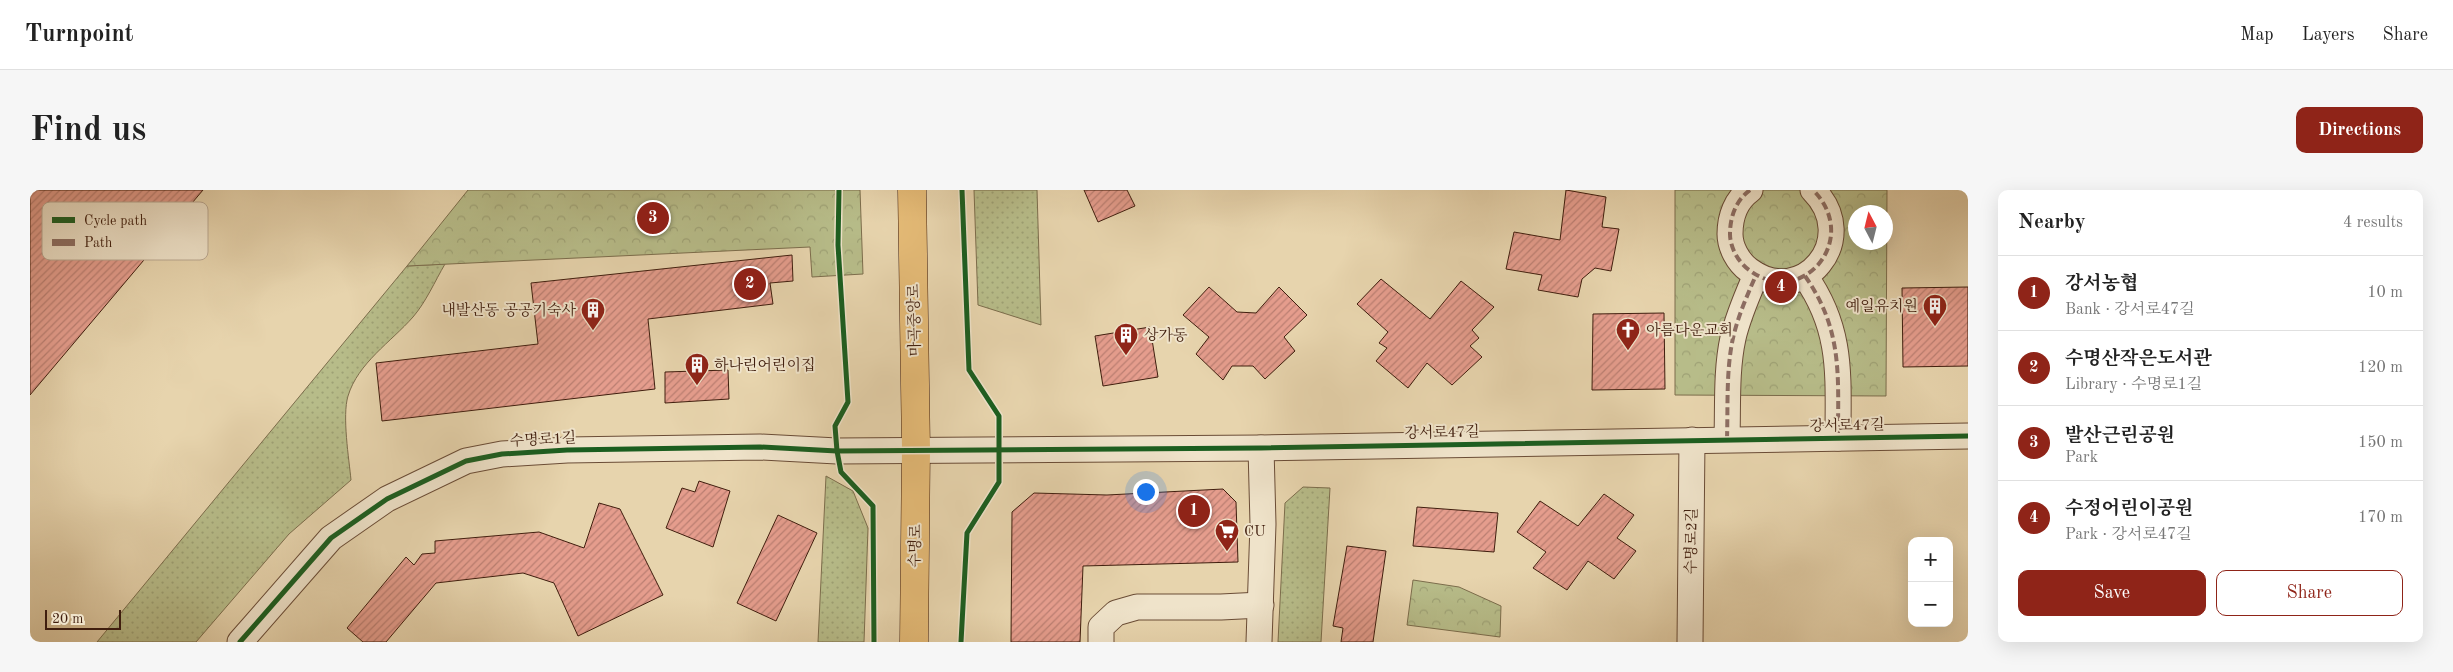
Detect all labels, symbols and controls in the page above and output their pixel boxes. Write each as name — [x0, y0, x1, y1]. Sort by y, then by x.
text: Turnpoint — [25, 23, 133, 47]
text: Map — [2240, 26, 2274, 44]
text: Layers — [2302, 26, 2354, 44]
text: Share — [2382, 26, 2428, 44]
button: Directions — [2296, 107, 2423, 153]
text: Find us — [30, 113, 146, 148]
pin: 3 — [637, 199, 669, 237]
legend — [42, 202, 208, 260]
north arrow — [1848, 205, 1893, 250]
text: Nearby — [2018, 212, 2086, 233]
text: Cycle path — [84, 214, 147, 228]
text: 4 results — [2343, 215, 2403, 231]
text: Path — [84, 236, 113, 250]
pin: 2 — [734, 265, 766, 303]
pin: 4 — [1765, 268, 1797, 306]
text: 강서농협 — [2065, 275, 2138, 294]
street label: 마곡중앙로 — [905, 283, 924, 356]
text: 1 — [2029, 285, 2039, 301]
text: 10 m — [2367, 285, 2403, 301]
building icon: 예일유치원 — [1922, 293, 1948, 327]
building icon: 내발산동 공공기숙사 — [580, 297, 606, 331]
place label: 예일유치원 — [1846, 298, 1918, 315]
place label: 내발산동 공공기숙사 — [441, 302, 576, 319]
text: Bank · 강서로47길 — [2065, 302, 2195, 318]
church icon: 아름다운교회 — [1615, 317, 1641, 351]
building icon: 상가동 — [1113, 322, 1139, 356]
place label: 아름다운교회 — [1646, 322, 1733, 339]
place label: 상가동 — [1144, 327, 1188, 344]
text: 수명산작은도서관 — [2065, 350, 2212, 369]
building icon: 하나린어린이집 — [684, 352, 710, 386]
place label: 하나린어린이집 — [714, 357, 815, 374]
text: 2 — [2029, 360, 2039, 376]
text: 120 m — [2358, 360, 2403, 376]
text: Library · 수명로1길 — [2065, 377, 2202, 393]
street label: 강서로47길 — [1809, 416, 1885, 435]
street label: 강서로47길 — [1404, 423, 1480, 442]
text: 발산근린공원 — [2065, 427, 2175, 446]
street label: 수명로1길 — [509, 429, 577, 450]
text: 3 — [2029, 435, 2039, 451]
text: 150 m — [2358, 435, 2403, 451]
text: Park — [2065, 450, 2098, 466]
your location — [1133, 479, 1159, 505]
pin: 1 — [1178, 492, 1210, 530]
text: 수정어린이공원 — [2065, 500, 2193, 519]
street label: 수명로2길 — [1682, 508, 1701, 574]
text: 4 — [2029, 510, 2039, 526]
text: 170 m — [2358, 510, 2403, 526]
supermarket icon: CU — [1214, 518, 1240, 552]
street label: 수명로 — [907, 524, 924, 568]
place label: CU — [1244, 525, 1266, 540]
text: Park · 강서로47길 — [2065, 527, 2192, 543]
map controls — [1908, 537, 1953, 627]
button: + — [1908, 537, 1953, 582]
button: Save — [2018, 570, 2206, 616]
button: Share — [2216, 570, 2403, 616]
button: − — [1908, 582, 1953, 627]
scale bar — [45, 607, 121, 630]
text: 20 m — [52, 612, 83, 626]

